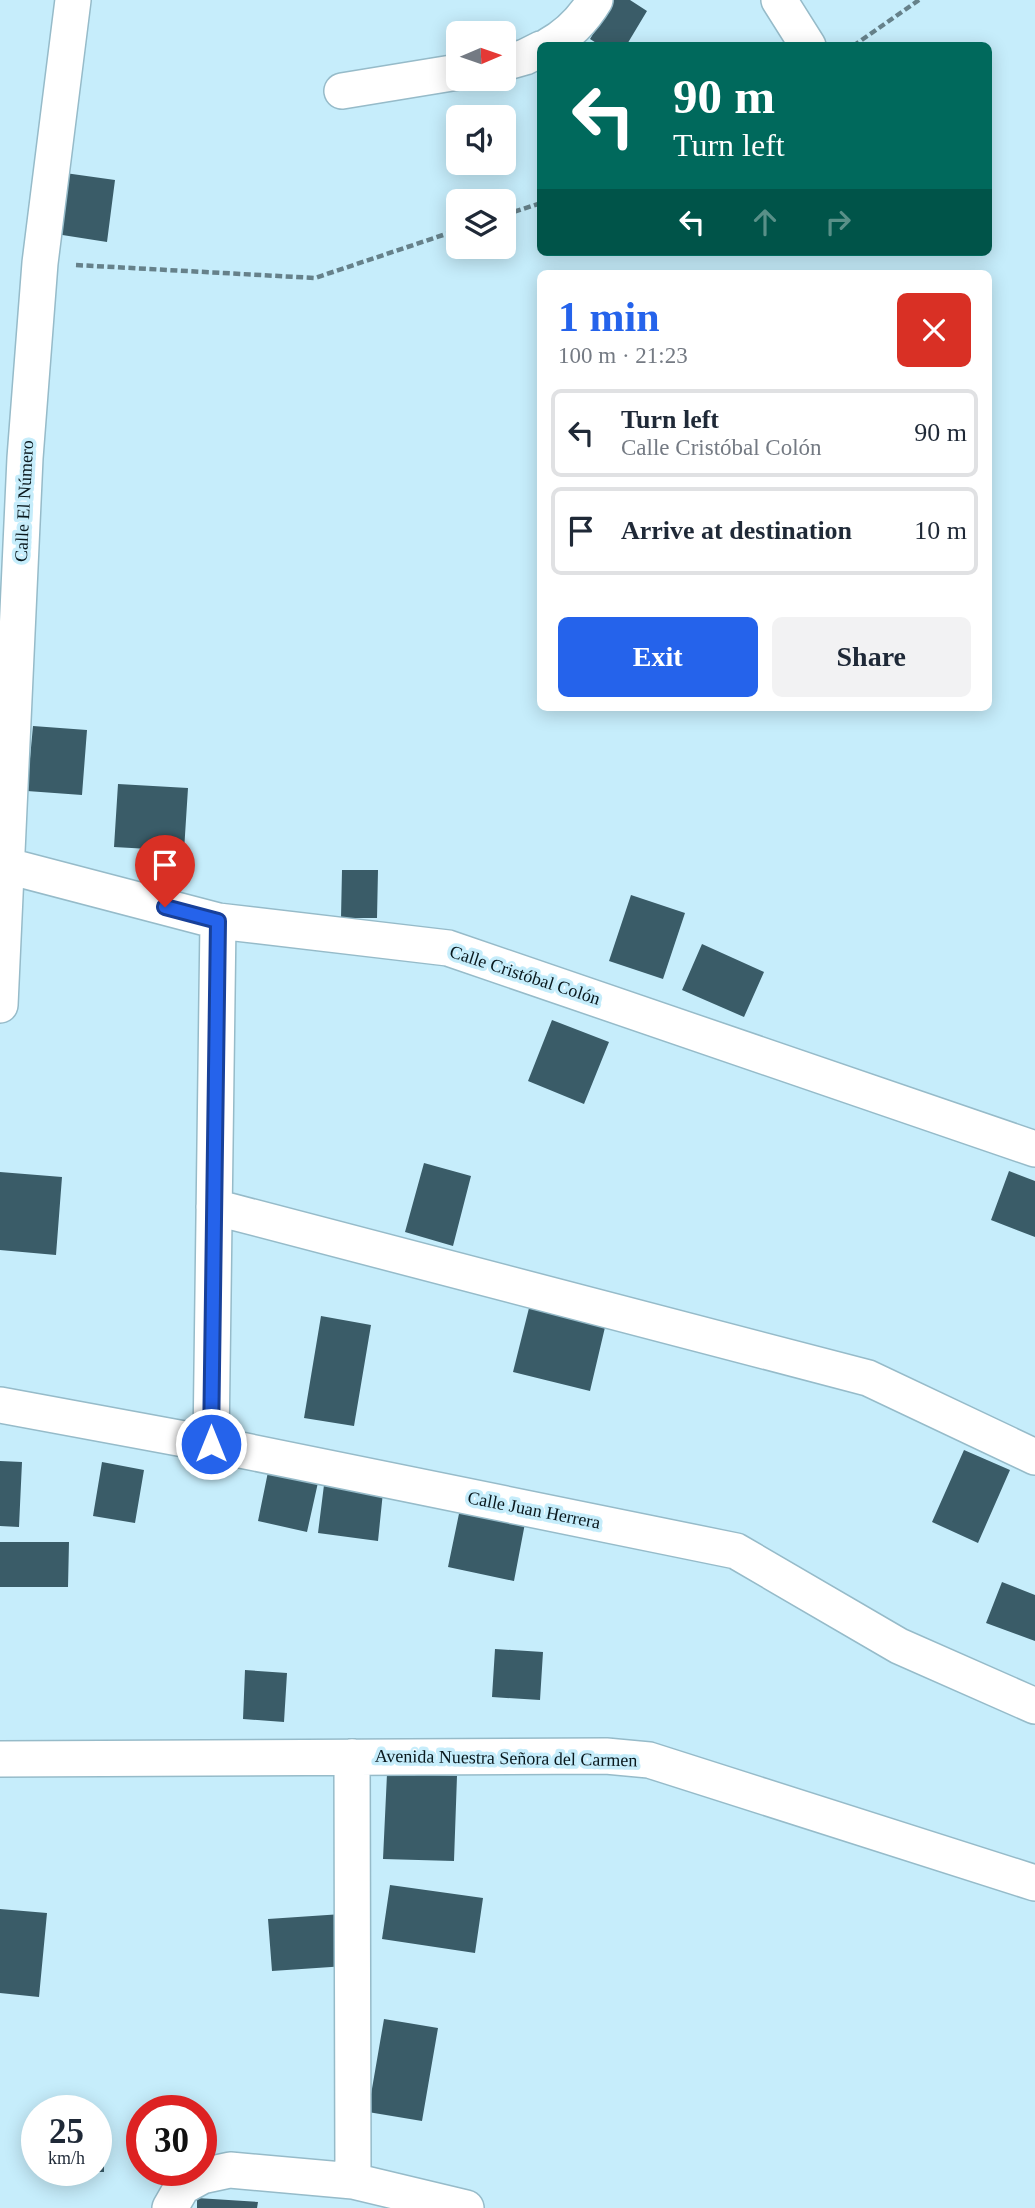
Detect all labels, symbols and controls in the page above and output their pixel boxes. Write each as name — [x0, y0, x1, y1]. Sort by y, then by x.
north arrow — [446, 21, 516, 91]
map controls — [446, 21, 516, 259]
text: 90 m — [673, 69, 775, 124]
icon: left — [558, 70, 649, 161]
button: sound — [446, 105, 516, 175]
text: Turn left — [673, 127, 785, 163]
button: layers — [446, 189, 516, 259]
icon: left — [673, 203, 711, 241]
icon: ahead — [746, 203, 784, 241]
icon: right — [819, 203, 857, 241]
button: close — [897, 293, 971, 367]
text: 1 min — [558, 294, 660, 340]
text: 100 m · 21:23 — [558, 343, 688, 368]
text: Turn left — [621, 405, 719, 434]
icon: left — [562, 414, 600, 452]
text: 90 m — [914, 418, 967, 447]
text: Calle Cristóbal Colón — [621, 435, 822, 460]
street label: Calle El Número — [11, 440, 37, 562]
icon: arrive — [562, 512, 600, 550]
text: Arrive at destination — [621, 516, 852, 545]
text: 10 m — [914, 516, 967, 545]
button: Exit — [558, 617, 758, 697]
button: Share — [772, 617, 971, 697]
pin — [135, 835, 195, 907]
icon: arrive — [146, 846, 184, 884]
street label: Calle Cristóbal Colón — [447, 941, 603, 1009]
position arrow — [174, 1407, 248, 1481]
street label: Calle Juan Herrera — [466, 1487, 602, 1533]
street label: Avenida Nuestra Señora del Carmen — [375, 1746, 637, 1770]
speed limit sign: 30 — [126, 2095, 217, 2186]
text: 25 — [49, 2112, 84, 2151]
text: km/h — [48, 2148, 85, 2168]

